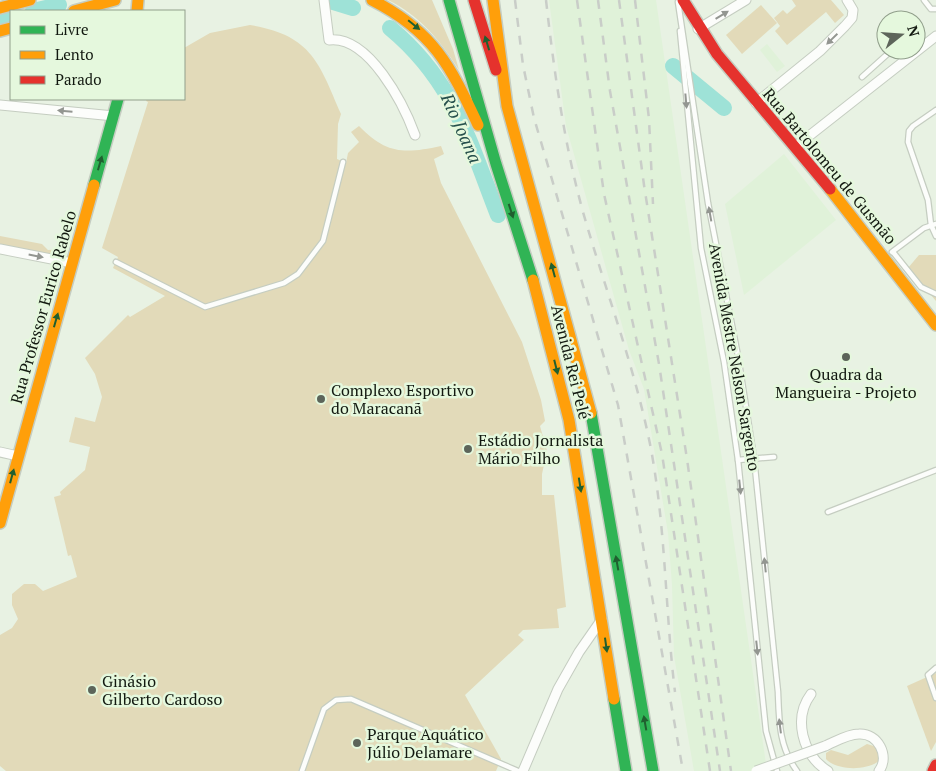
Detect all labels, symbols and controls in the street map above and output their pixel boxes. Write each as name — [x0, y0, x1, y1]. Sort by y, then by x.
legend — [10, 10, 185, 100]
one-way arrow — [716, 10, 729, 19]
north arrow — [876, 10, 926, 60]
text: Livre — [55, 19, 89, 39]
one-way arrow — [407, 19, 420, 30]
text: N — [903, 23, 925, 39]
one-way arrow — [826, 33, 838, 45]
one-way arrow — [483, 35, 491, 50]
text: Lento — [55, 44, 94, 64]
text: Parado — [55, 69, 101, 89]
street label: Rua Bartolomeu de Gusmão — [758, 83, 902, 249]
water label: Rio Joana — [436, 88, 488, 167]
one-way arrow — [682, 93, 690, 109]
one-way arrow — [57, 107, 73, 115]
one-way arrow — [97, 156, 105, 171]
one-way arrow — [507, 204, 515, 219]
one-way arrow — [706, 206, 714, 222]
street label: Rua Professor Eurico Rabelo — [5, 208, 81, 406]
street label: Avenida Mestre Nelson Sargento — [704, 241, 766, 473]
one-way arrow — [28, 253, 44, 261]
one-way arrow — [549, 262, 557, 277]
street label: Avenida Rei Pelé — [546, 302, 596, 422]
one-way arrow — [53, 312, 61, 327]
marker: Quadra da Mangueira - Projeto — [840, 351, 852, 363]
one-way arrow — [552, 359, 560, 374]
place label: Quadra da Mangueira - Projeto — [775, 363, 917, 403]
place label: Complexo Esportivo do Maracanã — [331, 379, 474, 419]
marker: Complexo Esportivo do Maracanã — [315, 393, 327, 405]
place label: Estádio Jornalista Mário Filho — [478, 429, 603, 469]
marker: Estádio Jornalista Mário Filho — [462, 443, 474, 455]
one-way arrow — [9, 469, 17, 484]
one-way arrow — [577, 477, 585, 493]
one-way arrow — [736, 479, 744, 495]
one-way arrow — [613, 554, 621, 570]
one-way arrow — [761, 556, 769, 572]
one-way arrow — [602, 638, 610, 654]
one-way arrow — [753, 641, 761, 657]
place label: Ginásio Gilberto Cardoso — [102, 670, 222, 710]
marker: Ginásio Gilberto Cardoso — [86, 684, 98, 696]
one-way arrow — [640, 715, 648, 731]
one-way arrow — [776, 718, 784, 734]
place label: Parque Aquático Júlio Delamare — [367, 723, 484, 763]
marker: Parque Aquático Júlio Delamare — [351, 737, 363, 749]

